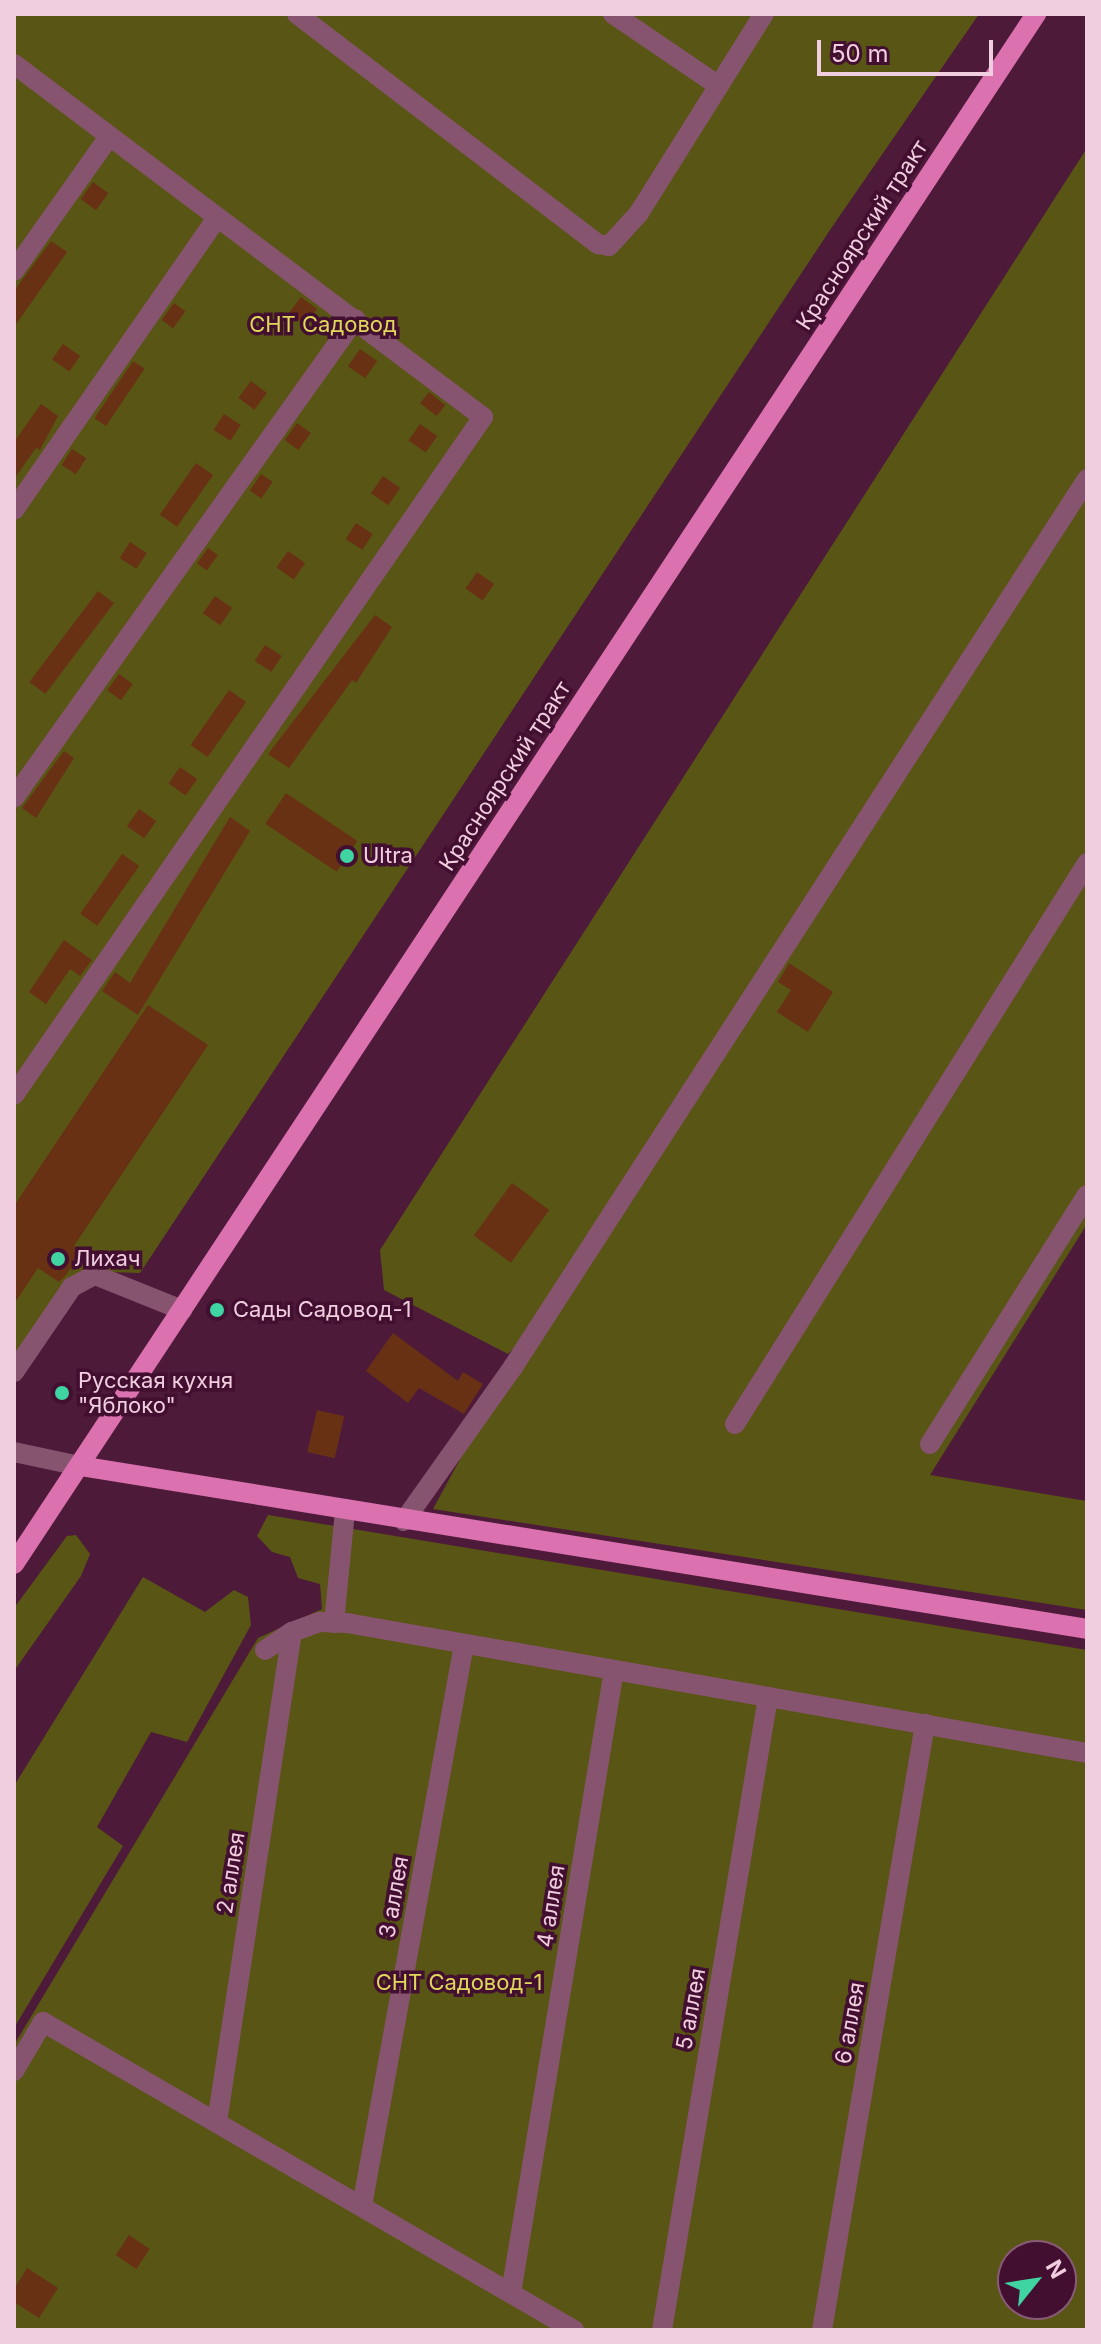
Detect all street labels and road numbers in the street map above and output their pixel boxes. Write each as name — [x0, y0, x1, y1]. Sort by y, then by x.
street label: Красноярский тракт — [791, 135, 933, 335]
street label: Красноярский тракт — [434, 676, 576, 876]
street label: 2 аллея — [212, 1830, 250, 1916]
street label: 3 аллея — [374, 1854, 414, 1940]
street label: 4 аллея — [531, 1863, 571, 1949]
street label: 5 аллея — [671, 1966, 711, 2052]
street label: 6 аллея — [830, 1980, 870, 2066]

